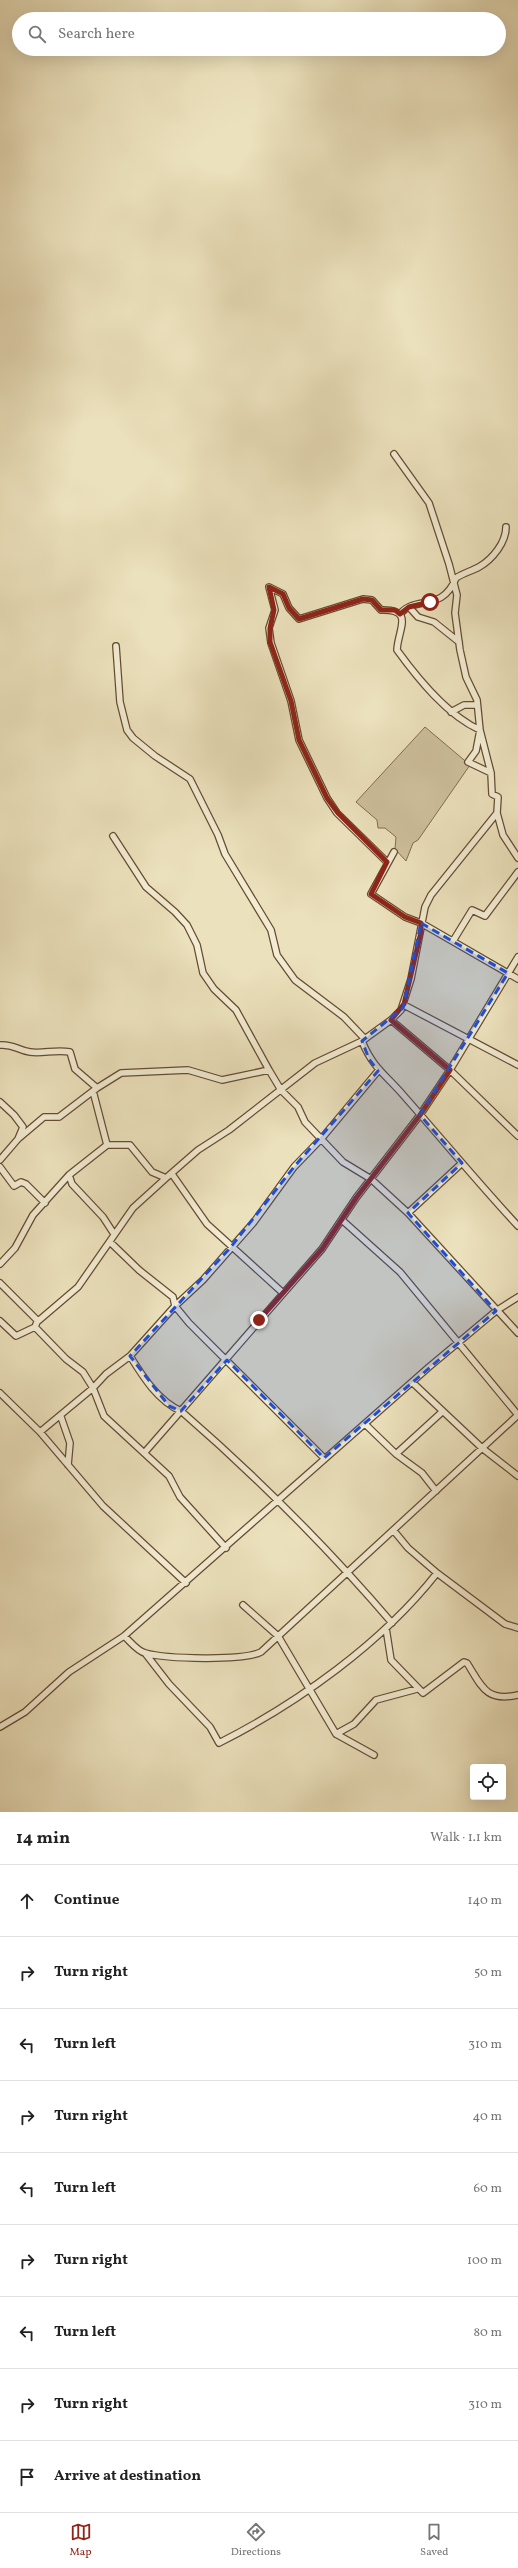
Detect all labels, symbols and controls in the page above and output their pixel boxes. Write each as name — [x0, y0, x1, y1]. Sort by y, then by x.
search box — [12, 12, 506, 56]
icon: search — [26, 23, 48, 45]
text: Search here — [58, 24, 135, 45]
route start — [421, 593, 439, 611]
route end — [250, 1311, 268, 1329]
map controls — [470, 1764, 506, 1800]
button: locate — [470, 1764, 506, 1800]
text: 14 min — [16, 1827, 70, 1850]
text: Walk · 1.1 km — [430, 1829, 502, 1847]
icon: ahead — [16, 1890, 38, 1912]
text: Continue — [54, 1890, 119, 1911]
text: 140 m — [468, 1892, 502, 1910]
icon: right — [16, 1962, 38, 1984]
text: Turn right — [54, 1962, 128, 1983]
text: 50 m — [474, 1964, 502, 1982]
icon: left — [16, 2034, 38, 2056]
text: Turn left — [54, 2034, 116, 2055]
text: 310 m — [468, 2036, 502, 2054]
icon: right — [16, 2106, 38, 2128]
text: Turn right — [54, 2106, 128, 2127]
text: 40 m — [473, 2108, 502, 2126]
icon: left — [16, 2178, 38, 2200]
text: Turn left — [54, 2178, 116, 2199]
text: 60 m — [474, 2180, 502, 2198]
icon: right — [16, 2250, 38, 2272]
text: Turn right — [54, 2250, 128, 2271]
text: 100 m — [467, 2252, 502, 2270]
icon: left — [16, 2322, 38, 2344]
text: Turn left — [54, 2322, 116, 2343]
text: 80 m — [473, 2324, 502, 2342]
icon: right — [16, 2394, 38, 2416]
text: Turn right — [54, 2394, 128, 2415]
text: 310 m — [468, 2396, 502, 2414]
icon: arrive — [16, 2466, 38, 2488]
text: Arrive at destination — [54, 2466, 201, 2487]
tab: Map — [70, 2521, 92, 2560]
tab: Directions — [231, 2521, 281, 2560]
tab: Saved — [420, 2521, 448, 2560]

